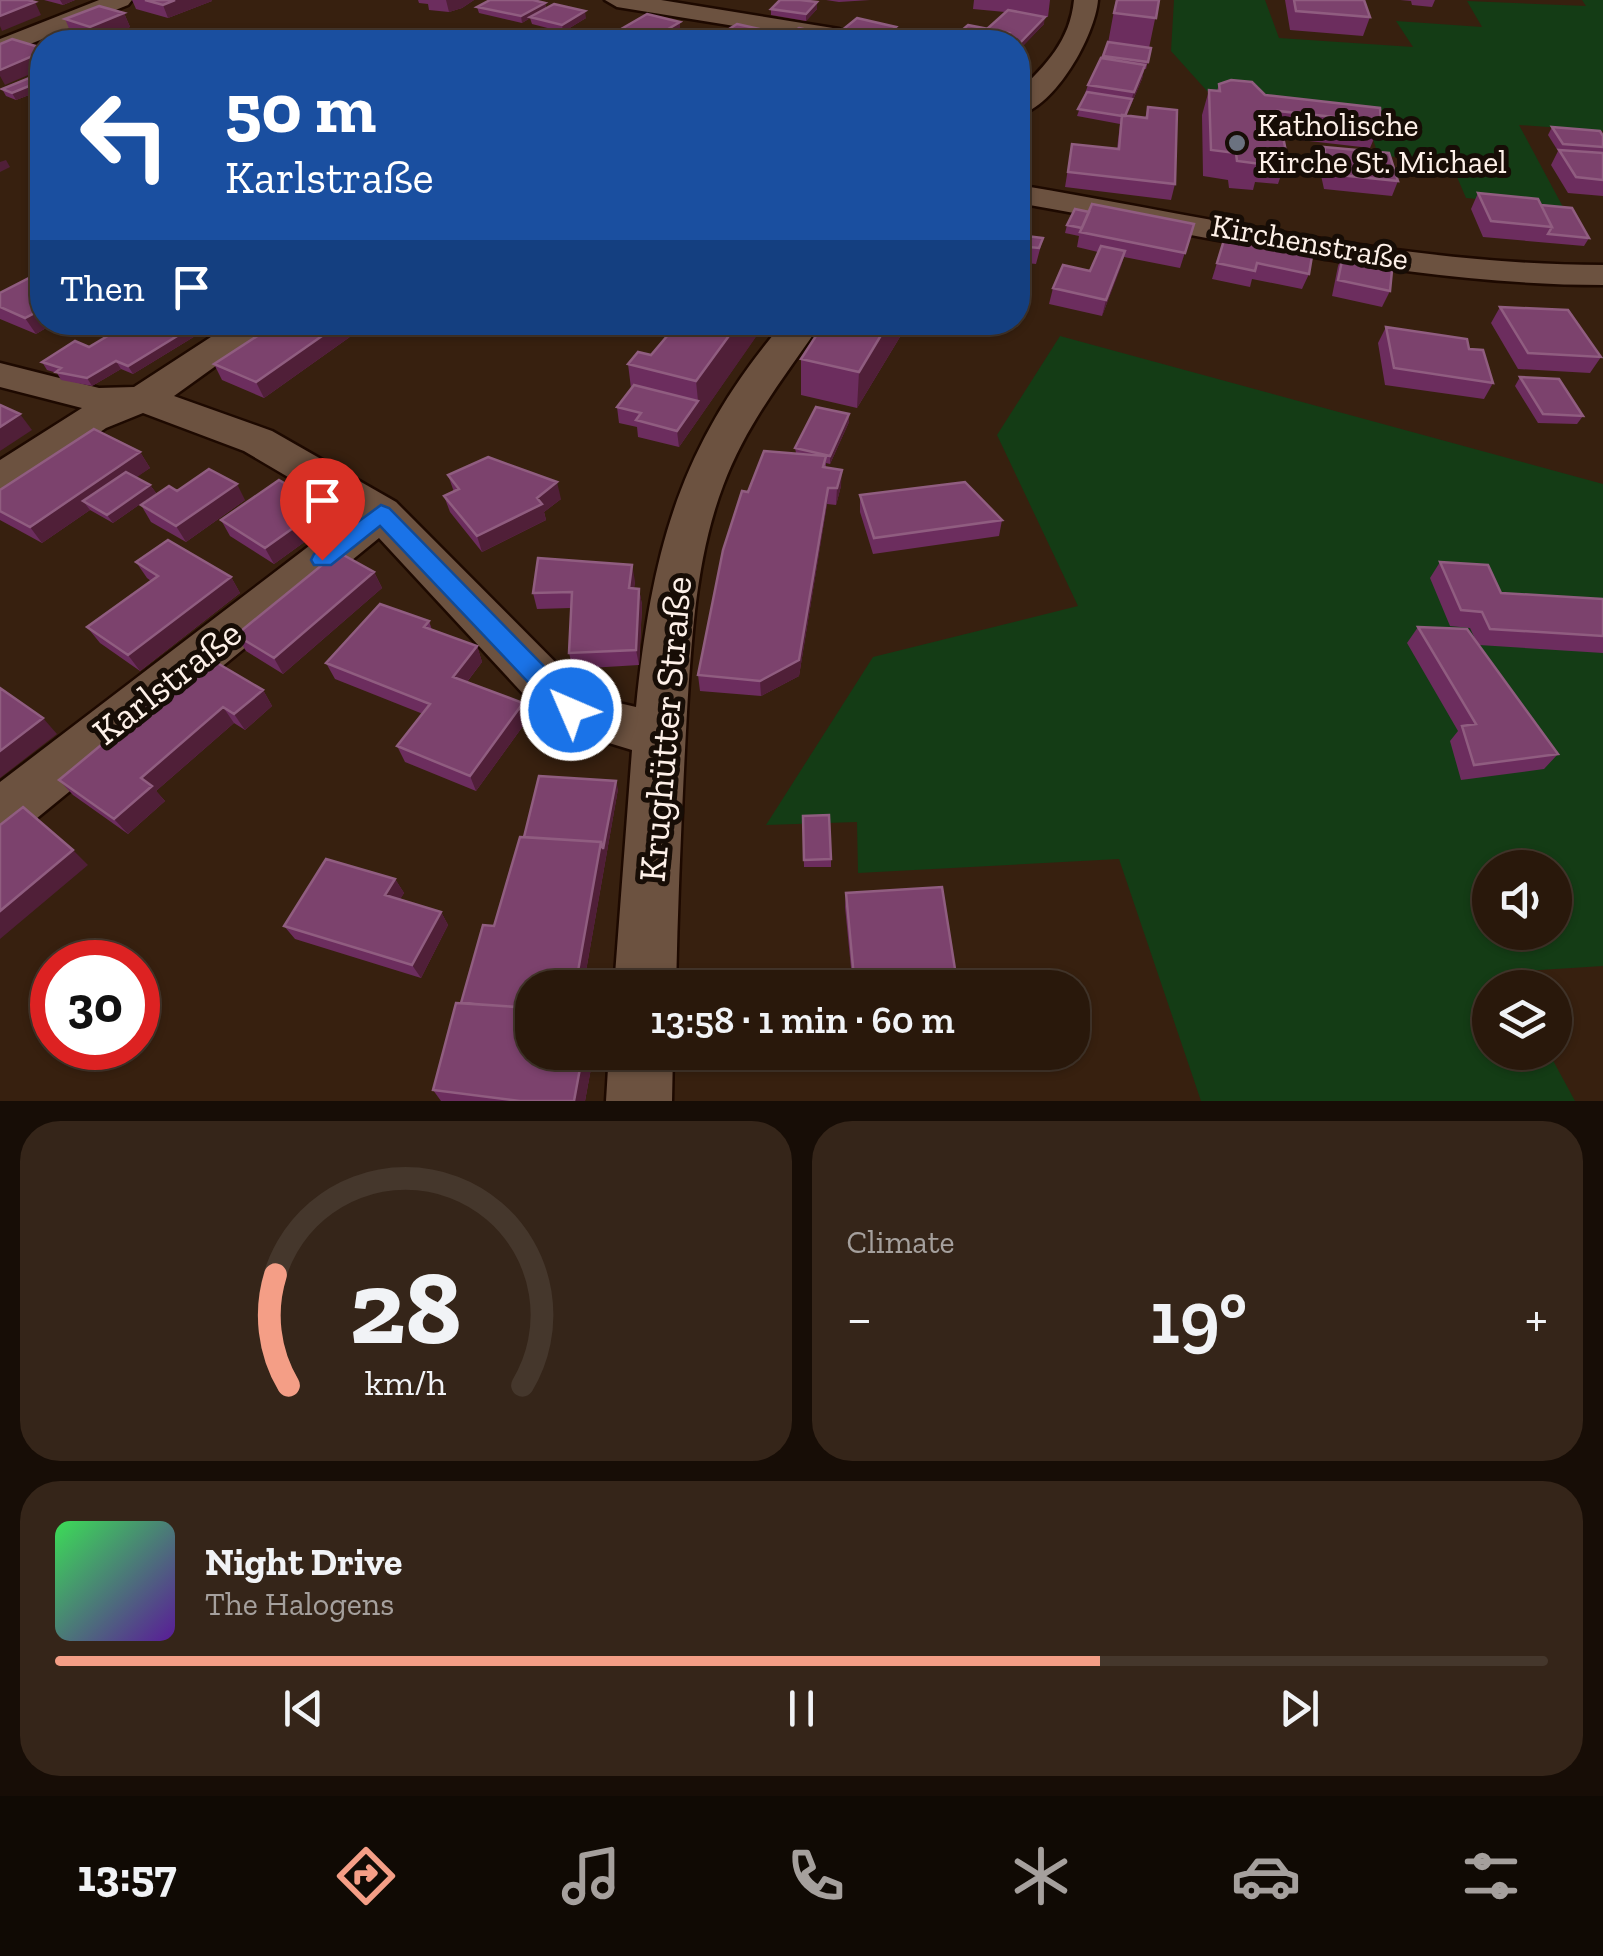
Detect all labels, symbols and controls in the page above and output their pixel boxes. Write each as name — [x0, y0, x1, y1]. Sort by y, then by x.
text: 50 m — [225, 66, 376, 150]
icon: left — [60, 70, 190, 200]
place label: Katholische Kirche St. Michael — [1257, 106, 1507, 181]
marker: Katholische Kirche St. Michael — [1226, 132, 1248, 154]
text: Karlstraße — [225, 151, 434, 205]
street label: Kirchenstraße — [1208, 206, 1412, 278]
icon: arrive — [164, 260, 219, 315]
text: Then — [60, 265, 144, 311]
pin — [280, 458, 365, 561]
icon: arrive — [295, 473, 350, 528]
street label: Krughütter Straße — [629, 574, 701, 884]
street label: Karlstraße — [83, 610, 251, 754]
position arrow — [519, 658, 623, 762]
map controls — [1472, 850, 1572, 1070]
button: sound — [1472, 850, 1572, 950]
speed limit sign: 30 — [30, 940, 160, 1070]
button: layers — [1472, 970, 1572, 1070]
text: 13:58 · 1 min · 60 m — [650, 997, 955, 1043]
text: Climate — [847, 1223, 955, 1261]
text: 28 — [350, 1245, 462, 1370]
text: 19° — [1150, 1272, 1247, 1362]
text: − — [847, 1285, 872, 1351]
text: + — [1525, 1285, 1548, 1351]
text: km/h — [365, 1361, 447, 1404]
text: Night Drive — [205, 1539, 402, 1585]
text: The Halogens — [205, 1585, 394, 1623]
icon: previous — [276, 1681, 331, 1736]
icon: pause — [774, 1681, 829, 1736]
icon: next — [1272, 1681, 1327, 1736]
icon: directions — [331, 1841, 401, 1911]
icon: music — [556, 1841, 626, 1911]
icon: phone — [781, 1841, 851, 1911]
icon: climate — [1006, 1841, 1076, 1911]
icon: car — [1231, 1841, 1301, 1911]
icon: filters — [1456, 1841, 1526, 1911]
text: 13:57 — [77, 1849, 177, 1903]

